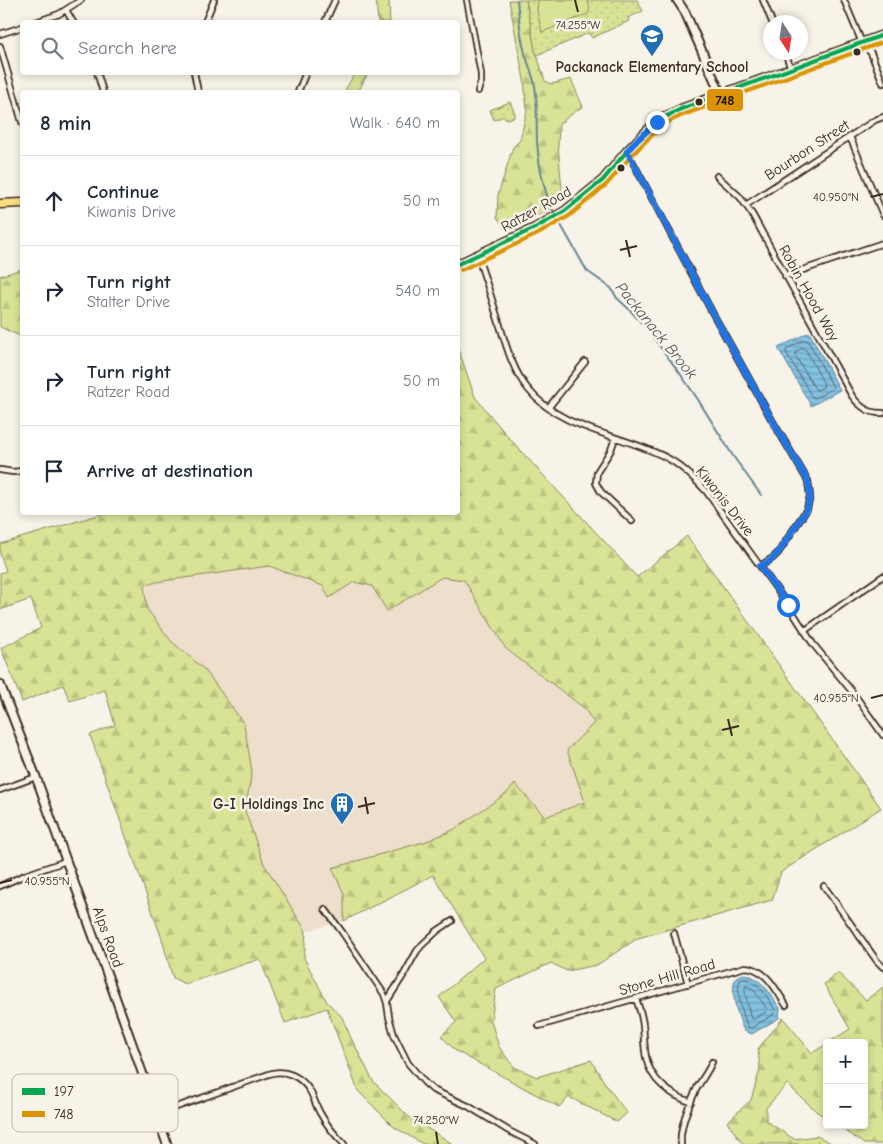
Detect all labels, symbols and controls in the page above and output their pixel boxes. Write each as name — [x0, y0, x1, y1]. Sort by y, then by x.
north arrow — [763, 15, 808, 60]
text: 74.255°W — [555, 18, 601, 32]
search box — [20, 20, 460, 75]
school or university icon: Packanack Elementary School — [639, 23, 665, 57]
icon: search — [38, 34, 66, 62]
text: Search here — [78, 37, 177, 59]
unlabelled marker — [852, 47, 862, 57]
place label: Packanack Elementary School — [555, 58, 749, 76]
line badge: 748 — [706, 88, 744, 112]
text: 748 — [716, 92, 734, 109]
unlabelled marker — [694, 97, 704, 107]
text: 8 min — [40, 111, 91, 135]
route end — [646, 111, 669, 134]
text: Walk · 640 m — [349, 114, 440, 132]
street label: Bourbon Street — [761, 115, 853, 184]
unlabelled marker — [616, 163, 626, 173]
text: Continue — [87, 181, 159, 203]
street label: Ratzer Road — [498, 182, 574, 236]
icon: ahead — [40, 187, 68, 215]
text: 40.950°N — [813, 190, 859, 204]
text: 50 m — [403, 192, 440, 210]
text: Kiwanis Drive — [87, 203, 176, 221]
street label: Robin Hood Way — [775, 242, 843, 345]
text: Turn right — [87, 271, 171, 293]
icon: right — [40, 277, 68, 305]
water label: Packanack Brook — [612, 279, 701, 383]
text: 540 m — [395, 282, 440, 300]
text: Stalter Drive — [87, 293, 170, 311]
text: Turn right — [87, 361, 171, 383]
icon: right — [40, 367, 68, 395]
text: 50 m — [403, 372, 440, 390]
text: Ratzer Road — [87, 383, 170, 401]
icon: arrive — [40, 457, 68, 485]
text: Arrive at destination — [87, 460, 253, 482]
street label: Kiwanis Drive — [692, 463, 758, 540]
route start — [777, 594, 800, 617]
text: 40.955°N — [813, 691, 859, 705]
building icon: G-I Holdings Inc — [329, 791, 355, 825]
place label: G-I Holdings Inc — [213, 795, 324, 813]
text: 40.955°N — [24, 874, 70, 888]
street label: Alps Road — [89, 904, 127, 970]
street label: Stone Hill Road — [617, 955, 717, 999]
map controls — [823, 1039, 868, 1129]
button: + — [823, 1039, 868, 1084]
legend — [12, 1074, 178, 1132]
text: 197 — [54, 1083, 74, 1100]
button: − — [823, 1084, 868, 1129]
text: 748 — [54, 1106, 74, 1123]
text: 74.250°W — [413, 1113, 459, 1127]

